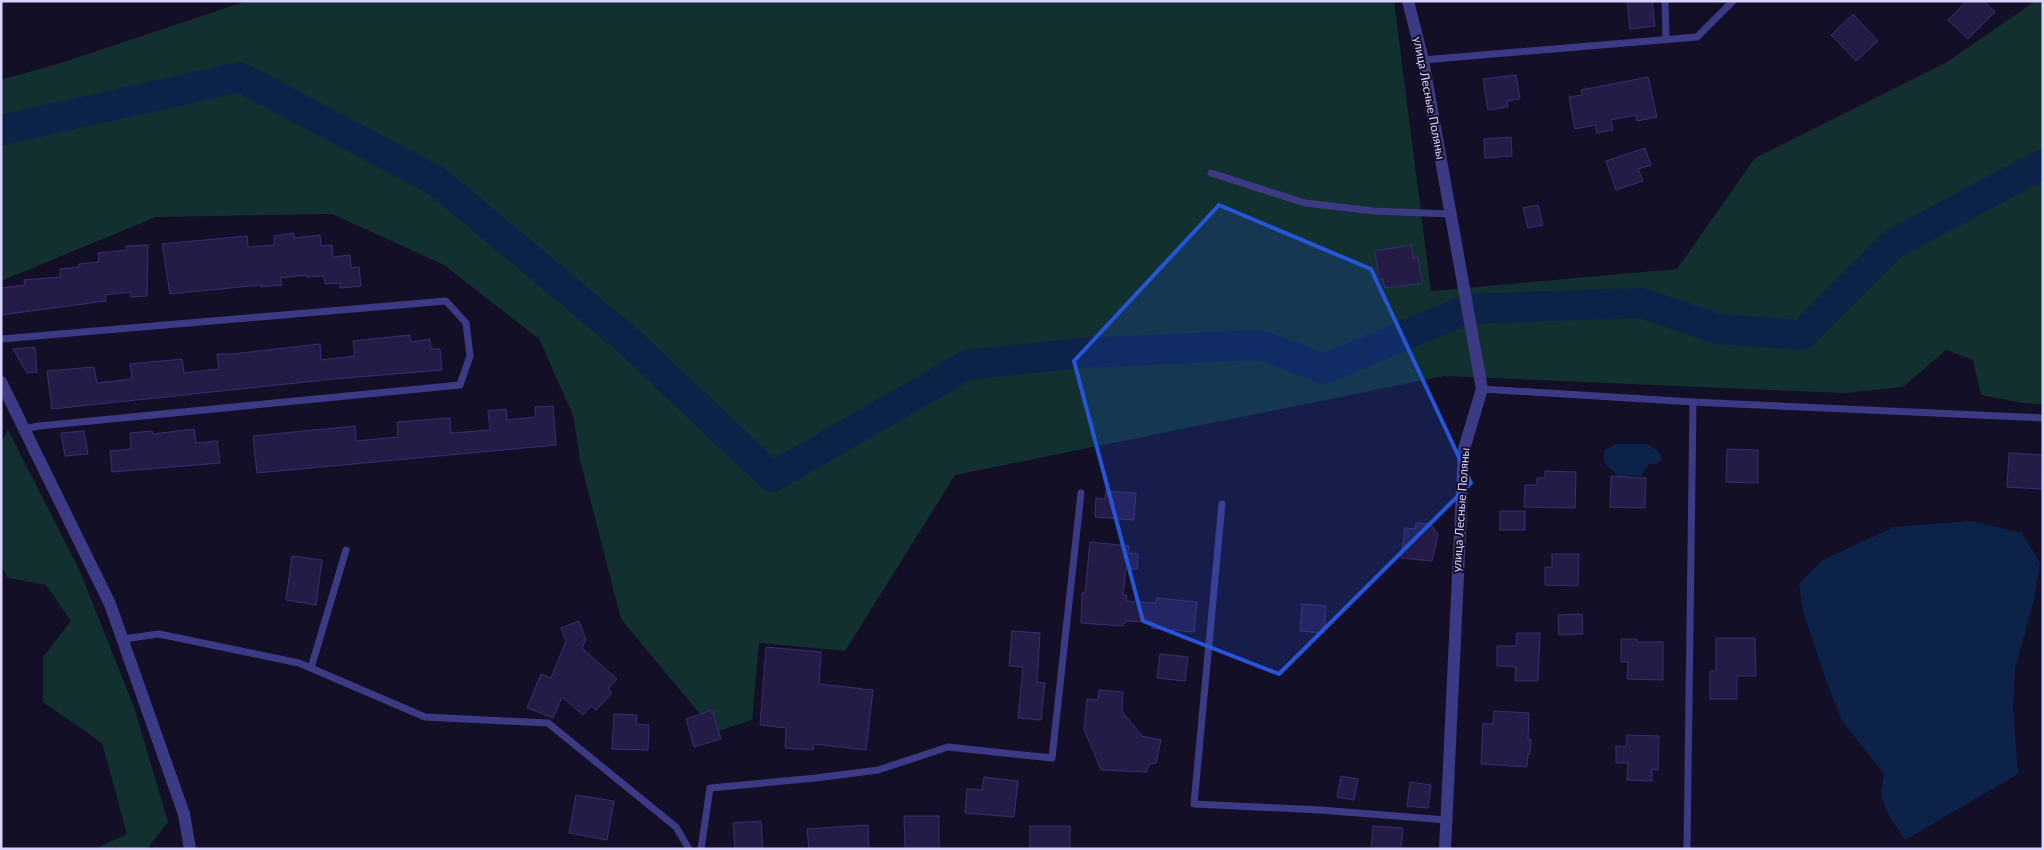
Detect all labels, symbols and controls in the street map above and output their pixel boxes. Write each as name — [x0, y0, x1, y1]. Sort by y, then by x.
street label: улица Лесные Поляны — [1410, 35, 1449, 161]
street label: улица Лесные Поляны — [1449, 447, 1472, 573]

